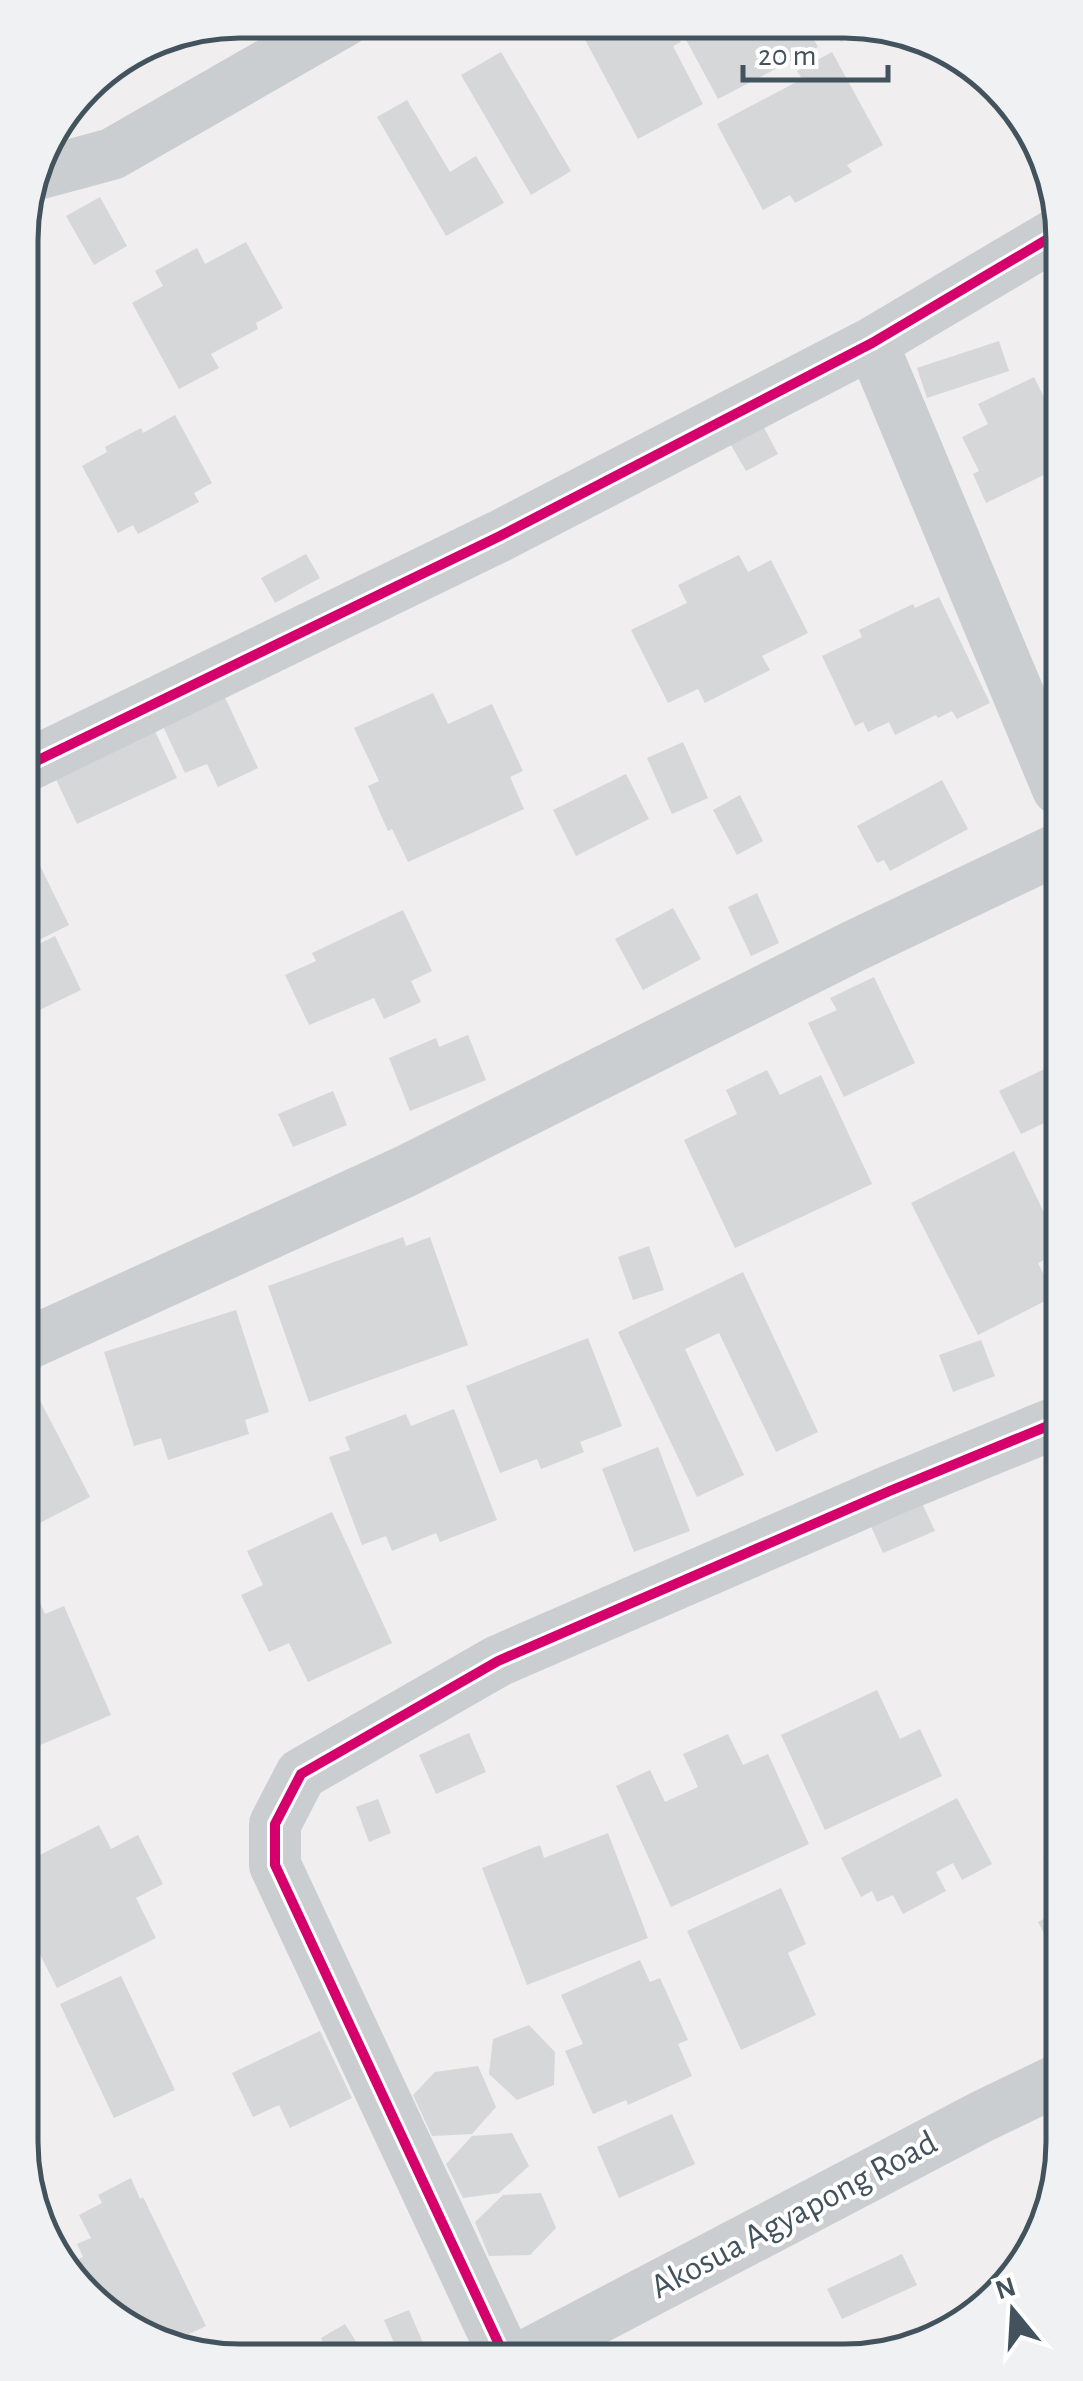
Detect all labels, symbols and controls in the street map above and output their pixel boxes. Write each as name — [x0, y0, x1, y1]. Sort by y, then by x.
scale bar — [743, 20, 888, 82]
text: 20 m — [758, 41, 816, 71]
street label: Akosua Agyapong Road — [645, 2125, 943, 2305]
north arrow — [963, 2261, 1063, 2361]
text: N — [992, 2273, 1019, 2305]

